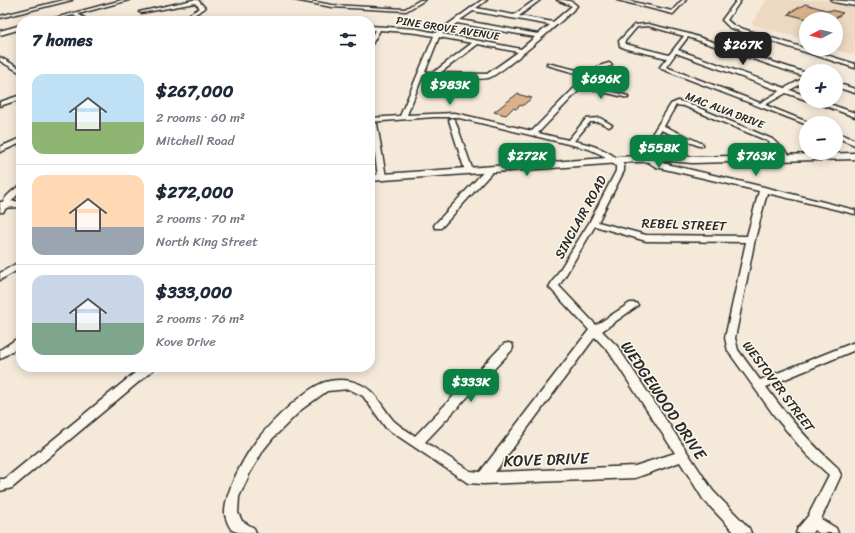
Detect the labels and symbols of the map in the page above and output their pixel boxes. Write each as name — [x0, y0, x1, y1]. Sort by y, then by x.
street label: PINE GROVE AVENUE — [395, 11, 502, 46]
north arrow — [799, 12, 843, 56]
pin: $267K — [715, 32, 771, 66]
pin: $696K — [573, 66, 629, 100]
pin: $983K — [422, 72, 478, 106]
street label: MAC ALVA DRIVE — [683, 87, 768, 135]
pin: $558K — [631, 135, 687, 169]
pin: $272K — [499, 143, 555, 177]
pin: $763K — [728, 143, 784, 177]
street label: SINCLAIR ROAD — [548, 171, 613, 263]
street label: REBEL STREET — [641, 212, 727, 237]
street label: WEDGEWOOD DRIVE — [613, 335, 715, 467]
street label: WESTOVER STREET — [736, 336, 822, 438]
pin: $333K — [443, 369, 499, 403]
street label: KOVE DRIVE — [503, 443, 590, 475]

